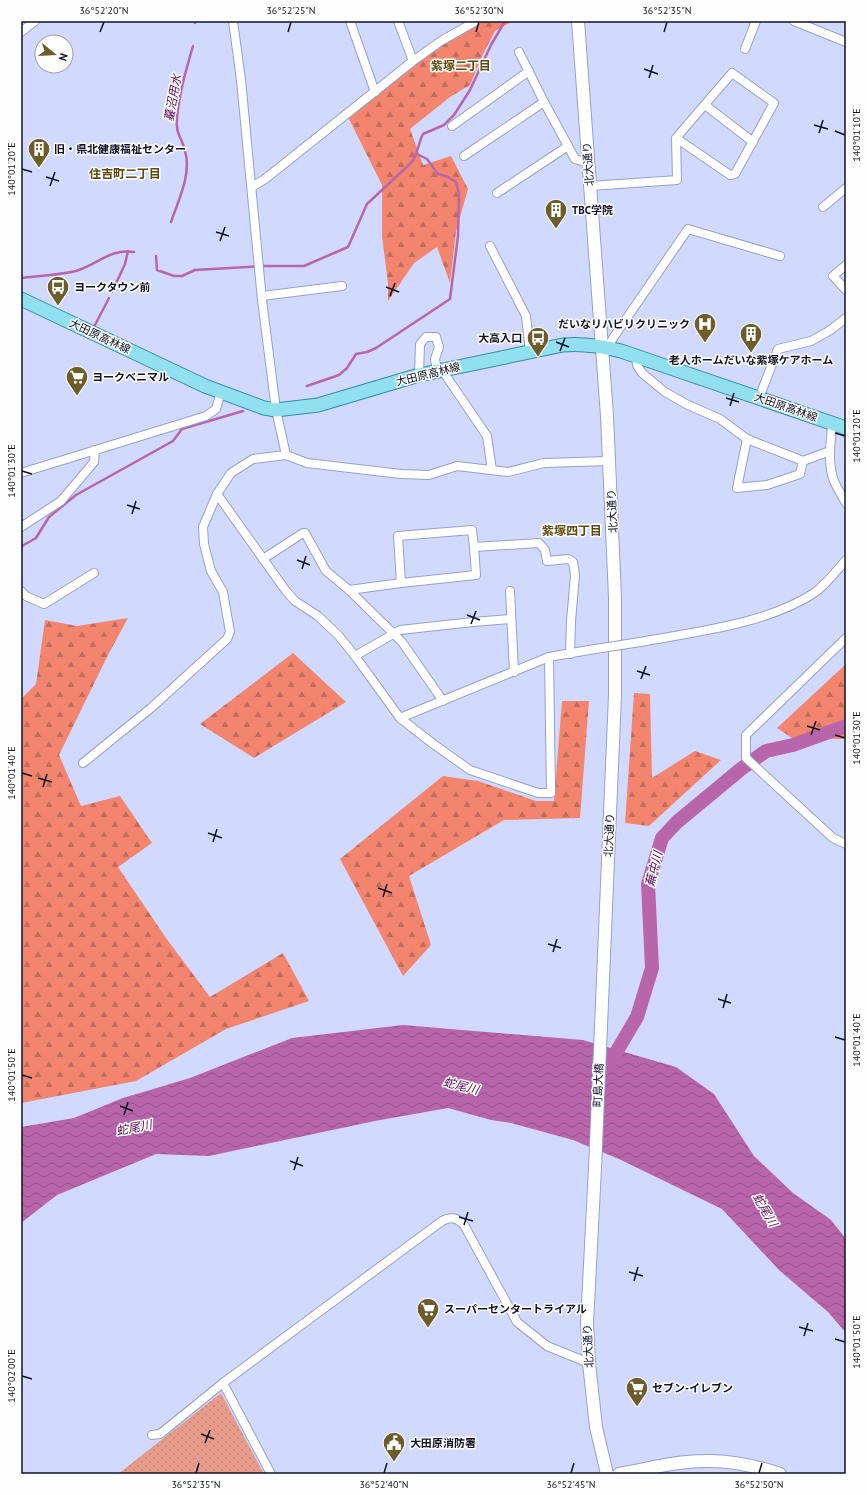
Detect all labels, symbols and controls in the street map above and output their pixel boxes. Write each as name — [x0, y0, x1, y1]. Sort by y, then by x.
text: 36°52'20"N — [79, 4, 129, 17]
text: 36°52'25"N — [266, 4, 316, 17]
text: 36°52'30"N — [454, 4, 504, 17]
text: 36°52'35"N — [642, 4, 692, 17]
north arrow — [34, 34, 74, 74]
text: N — [56, 51, 71, 63]
district label: 紫塚二丁目 — [431, 58, 491, 73]
water label: 蟇沼用水 — [161, 71, 184, 123]
text: 140°01'10"E — [850, 108, 863, 162]
building icon: 旧・県北健康福祉センター — [26, 136, 52, 169]
text: 140°01'20"E — [5, 142, 18, 196]
place label: 旧・県北健康福祉センター — [54, 142, 186, 156]
street label: 北大通り — [579, 142, 597, 186]
district label: 住吉町二丁目 — [89, 166, 161, 181]
building icon: TBC学院 — [543, 197, 569, 230]
place label: TBC学院 — [572, 203, 613, 217]
bus stop icon: ヨークタウン前 — [45, 274, 71, 307]
place label: ヨークタウン前 — [74, 280, 151, 294]
hospital icon: だいなリハビリクリニック — [692, 311, 718, 344]
street label: 大田原高林線 — [67, 316, 133, 356]
place label: だいなリハビリクリニック — [558, 317, 690, 331]
building icon: 老人ホームだいな紫塚ケアホーム — [738, 321, 764, 354]
bus stop icon: 大高入口 — [525, 325, 551, 358]
place label: 大高入口 — [478, 331, 522, 345]
place label: 老人ホームだいな紫塚ケアホーム — [669, 353, 833, 367]
street label: 大田原高林線 — [394, 359, 462, 389]
supermarket icon: ヨークベニマル — [64, 364, 90, 397]
place label: ヨークベニマル — [92, 370, 169, 384]
street label: 大田原高林線 — [753, 390, 819, 424]
text: 140°01'20"E — [850, 409, 863, 463]
text: 140°01'30"E — [5, 444, 18, 498]
street label: 北大通り — [604, 489, 620, 533]
district label: 紫塚四丁目 — [542, 523, 602, 538]
text: 140°01'30"E — [850, 711, 863, 765]
text: 140°01'40"E — [5, 746, 18, 800]
street label: 北大通り — [601, 813, 617, 857]
water label: 蕪中川 — [642, 848, 666, 888]
text: 140°01'40"E — [850, 1013, 863, 1067]
text: 140°01'50"E — [5, 1048, 18, 1102]
street label: 町島大橋 — [590, 1063, 606, 1107]
water label: 蛇尾川 — [442, 1074, 482, 1098]
water label: 蛇尾川 — [115, 1116, 155, 1138]
water label: 蛇尾川 — [750, 1190, 782, 1231]
supermarket icon: スーパーセンタートライアル — [415, 1296, 441, 1329]
place label: スーパーセンタートライアル — [444, 1302, 587, 1316]
text: 140°01'50"E — [850, 1315, 863, 1369]
street label: 北大通り — [580, 1324, 596, 1368]
text: 140°02'00"E — [5, 1349, 18, 1403]
supermarket icon: セブン-イレブン — [624, 1375, 650, 1408]
place label: セブン-イレブン — [652, 1381, 733, 1395]
public building icon: 大田原消防署 — [381, 1430, 407, 1463]
place label: 大田原消防署 — [410, 1436, 476, 1450]
text: 36°52'35"N — [171, 1478, 221, 1491]
text: 36°52'40"N — [359, 1478, 409, 1491]
text: 36°52'45"N — [546, 1478, 596, 1491]
text: 36°52'50"N — [734, 1478, 784, 1491]

